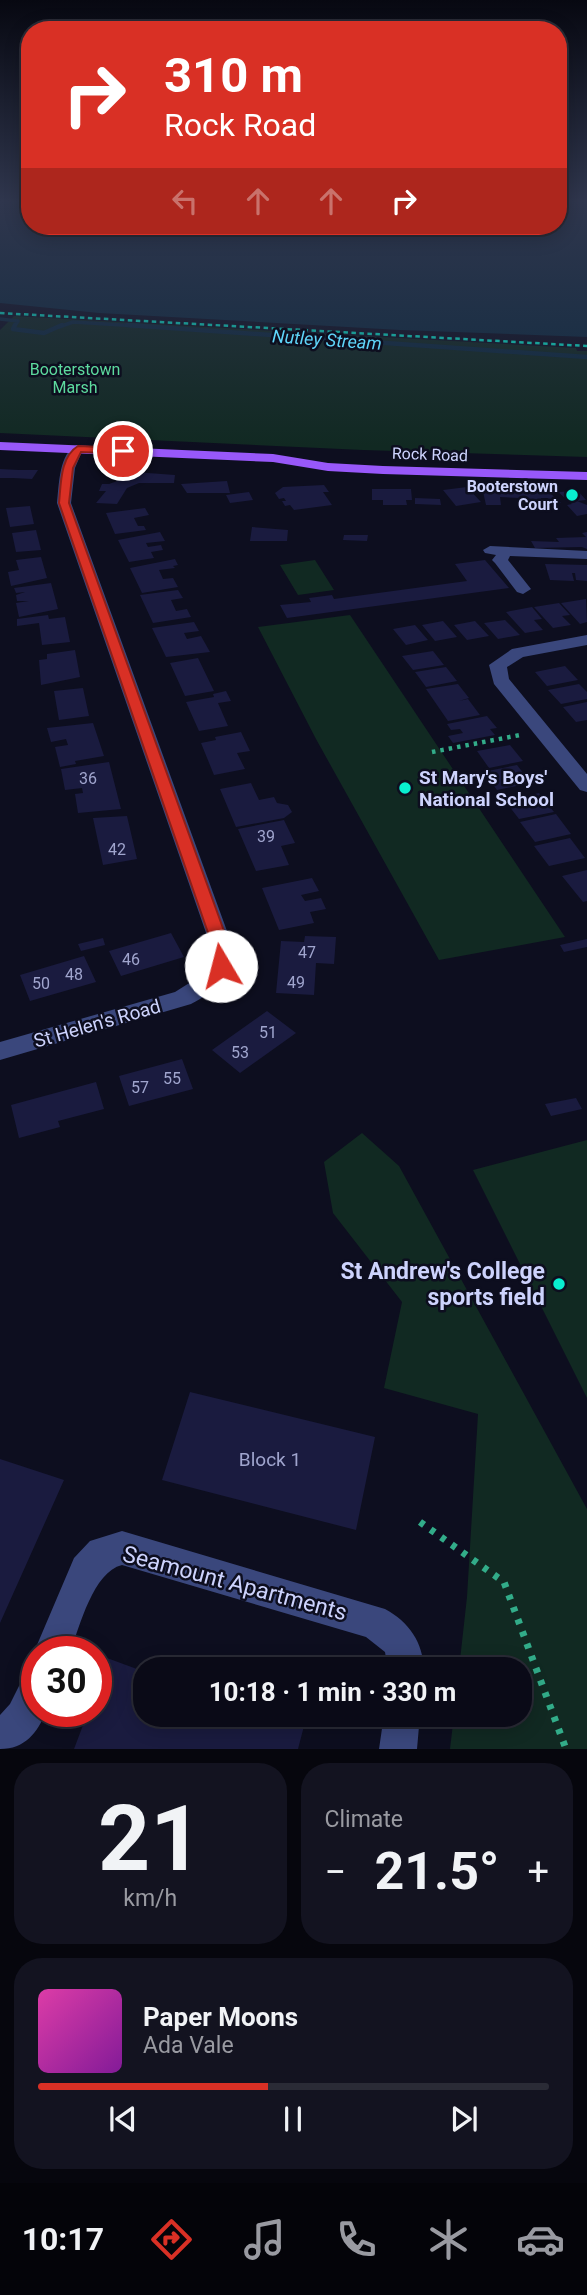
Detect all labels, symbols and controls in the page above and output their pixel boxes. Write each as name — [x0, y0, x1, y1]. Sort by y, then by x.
text: 310 m — [164, 47, 303, 104]
icon: right — [49, 49, 140, 140]
text: Rock Road — [164, 106, 316, 144]
icon: left — [166, 182, 204, 220]
icon: ahead — [239, 182, 277, 220]
icon: ahead — [312, 182, 350, 220]
icon: right — [385, 182, 423, 220]
water label: Nutley Stream — [272, 325, 383, 354]
park label: Booterstown Marsh — [30, 360, 120, 397]
pin — [93, 421, 153, 481]
icon: arrive — [104, 432, 142, 470]
street label: Rock Road — [392, 444, 468, 465]
place label: Booterstown Court — [467, 477, 559, 514]
marker: Booterstown Court — [564, 487, 580, 503]
place label: St Mary's Boys' National School — [419, 766, 554, 811]
house number: 36 — [79, 769, 97, 788]
marker: St Mary's Boys' National School — [397, 780, 413, 796]
house number: 39 — [257, 827, 275, 846]
house number: 42 — [108, 840, 126, 859]
position arrow — [184, 929, 258, 1003]
house number: 47 — [298, 943, 316, 962]
house number: 46 — [122, 950, 140, 969]
house number: 48 — [65, 965, 83, 984]
house number: 49 — [287, 973, 305, 992]
house number: 50 — [32, 974, 50, 993]
street label: St Helen's Road — [31, 994, 163, 1053]
house number: 51 — [259, 1023, 277, 1042]
house number: 53 — [231, 1043, 249, 1062]
house number: 55 — [163, 1069, 181, 1088]
house number: 57 — [131, 1078, 149, 1097]
place label: St Andrew's College sports field — [340, 1258, 545, 1311]
marker: St Andrew's College sports field — [551, 1276, 567, 1292]
house number: Block 1 — [239, 1448, 301, 1471]
street label: Seamount Apartments — [120, 1541, 350, 1626]
speed limit sign: 30 — [21, 1636, 112, 1727]
text: 10:18 · 1 min · 330 m — [209, 1677, 456, 1707]
text: 21 — [98, 1786, 202, 1892]
text: Climate — [325, 1806, 403, 1833]
text: 21.5° — [374, 1841, 499, 1902]
text: − — [325, 1850, 346, 1894]
text: + — [527, 1850, 549, 1894]
text: km/h — [123, 1885, 177, 1912]
text: Paper Moons — [143, 2002, 298, 2032]
text: Ada Vale — [143, 2032, 234, 2059]
icon: previous — [104, 2100, 142, 2138]
icon: pause — [274, 2100, 312, 2138]
icon: next — [445, 2100, 483, 2138]
icon: directions — [147, 2215, 196, 2264]
icon: music — [240, 2215, 289, 2264]
icon: phone — [332, 2215, 381, 2264]
icon: climate — [424, 2215, 473, 2264]
icon: car — [516, 2215, 565, 2264]
text: 10:17 — [22, 2220, 104, 2258]

